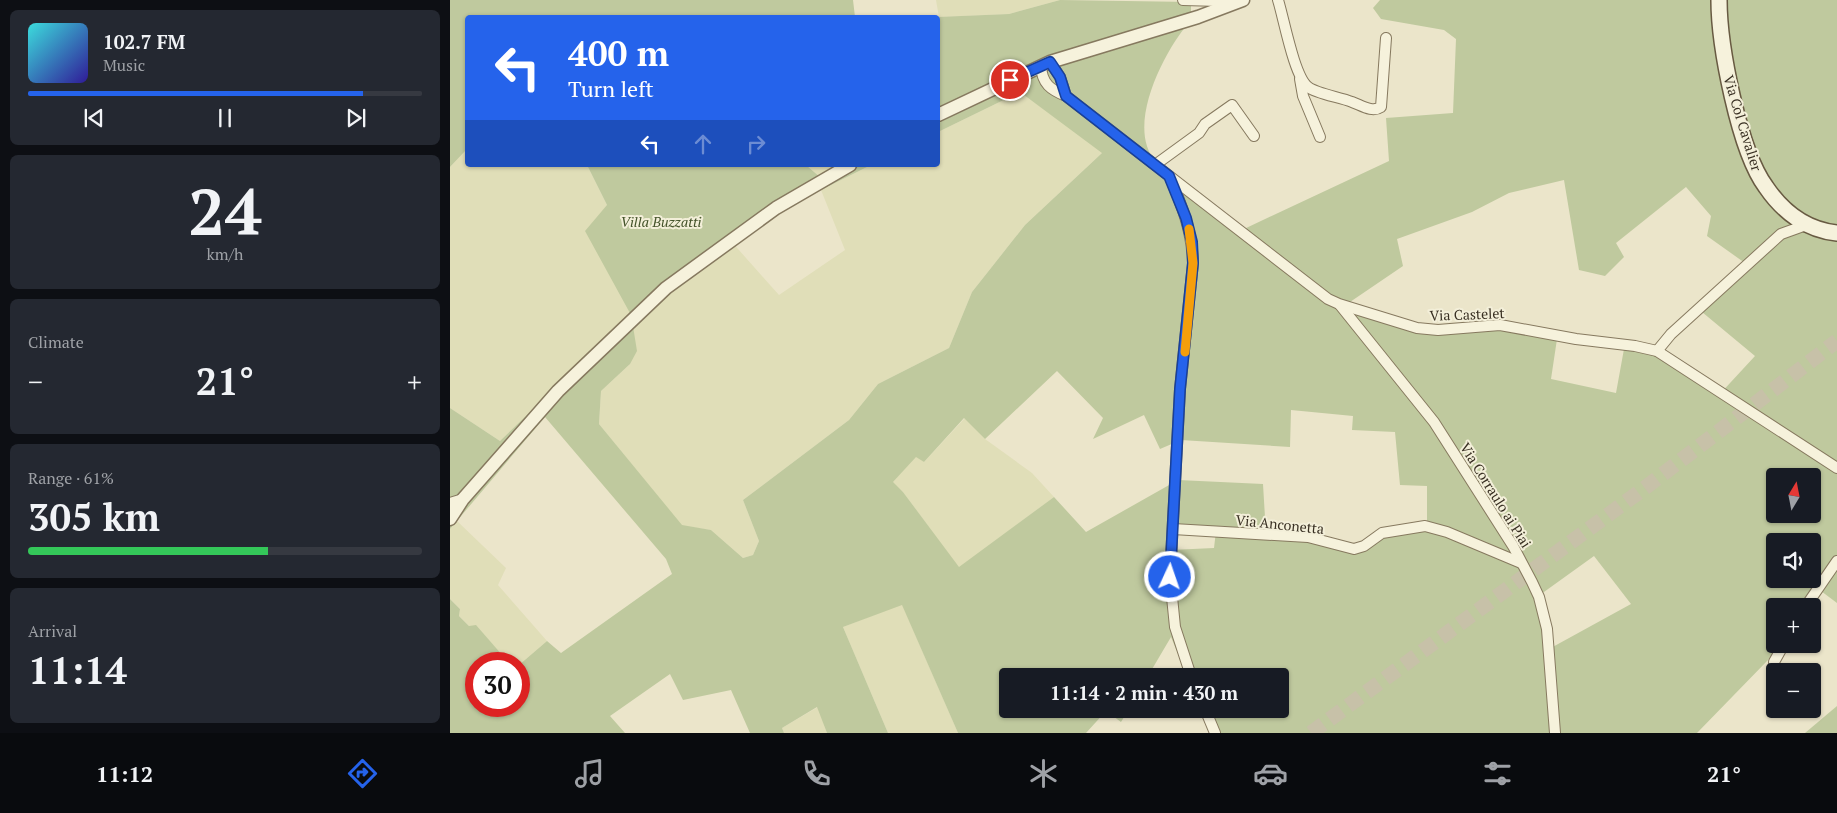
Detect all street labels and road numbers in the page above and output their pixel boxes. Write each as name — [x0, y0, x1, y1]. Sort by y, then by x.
street label: Via Col Cavalier — [1719, 73, 1767, 174]
street label: Via Castelet — [1429, 303, 1506, 325]
street label: Via Corraulo ai Piai — [1456, 439, 1536, 551]
street label: Via Anconetta — [1235, 510, 1325, 538]

